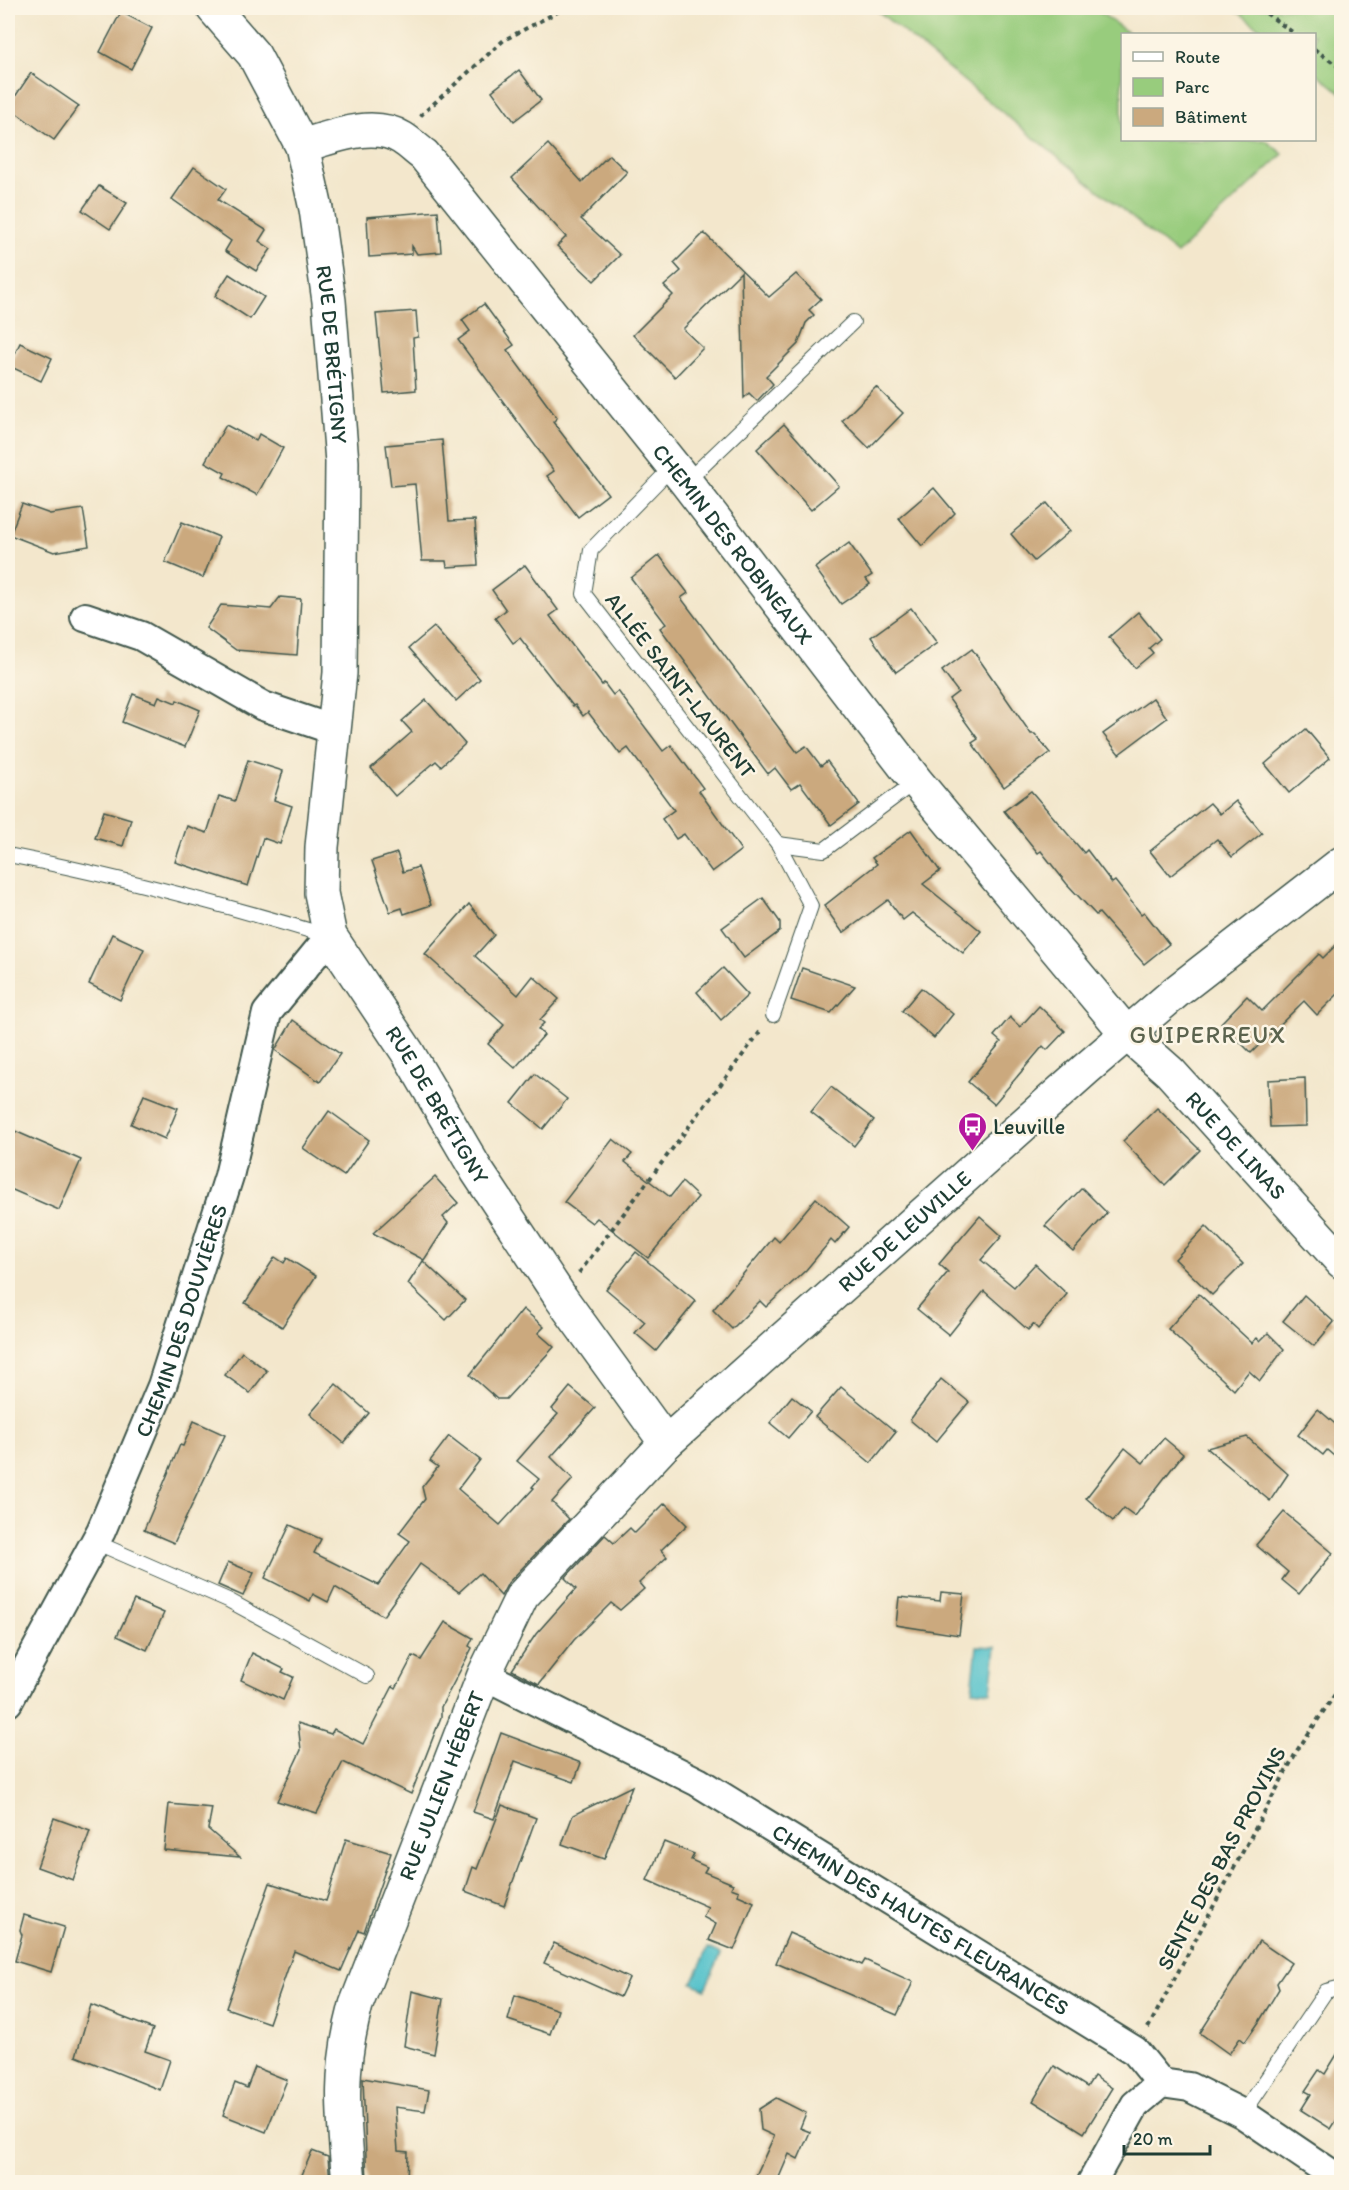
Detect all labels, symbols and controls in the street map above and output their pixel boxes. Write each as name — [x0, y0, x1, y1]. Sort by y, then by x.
legend — [1121, 33, 1316, 141]
text: Route — [1175, 46, 1220, 68]
text: Parc — [1175, 76, 1209, 98]
text: Bâtiment — [1175, 106, 1248, 128]
street label: RUE DE BRÉTIGNY — [310, 263, 353, 445]
street label: CHEMIN DES ROBINEAUX — [647, 438, 819, 650]
street label: ALLÉE SAINT-LAURENT — [600, 587, 762, 784]
district label: GUIPERREUX — [1130, 1020, 1286, 1049]
street label: RUE DE BRÉTIGNY — [380, 1021, 495, 1189]
street label: RUE DE LINAS — [1180, 1086, 1292, 1205]
bus stop icon: Leuville — [956, 1110, 988, 1152]
place label: Leuville — [993, 1113, 1065, 1140]
street label: RUE DE LEUVILLE — [832, 1165, 977, 1298]
street label: CHEMIN DES DOUVIÈRES — [129, 1201, 233, 1441]
street label: RUE JULIEN HÉBERT — [393, 1686, 491, 1884]
street label: SENTE DES BAS PROVINS — [1151, 1742, 1292, 1975]
street label: CHEMIN DES HAUTES FLEURANCES — [767, 1818, 1074, 2021]
scale bar — [1124, 2118, 1210, 2156]
text: 20 m — [1133, 2128, 1173, 2150]

